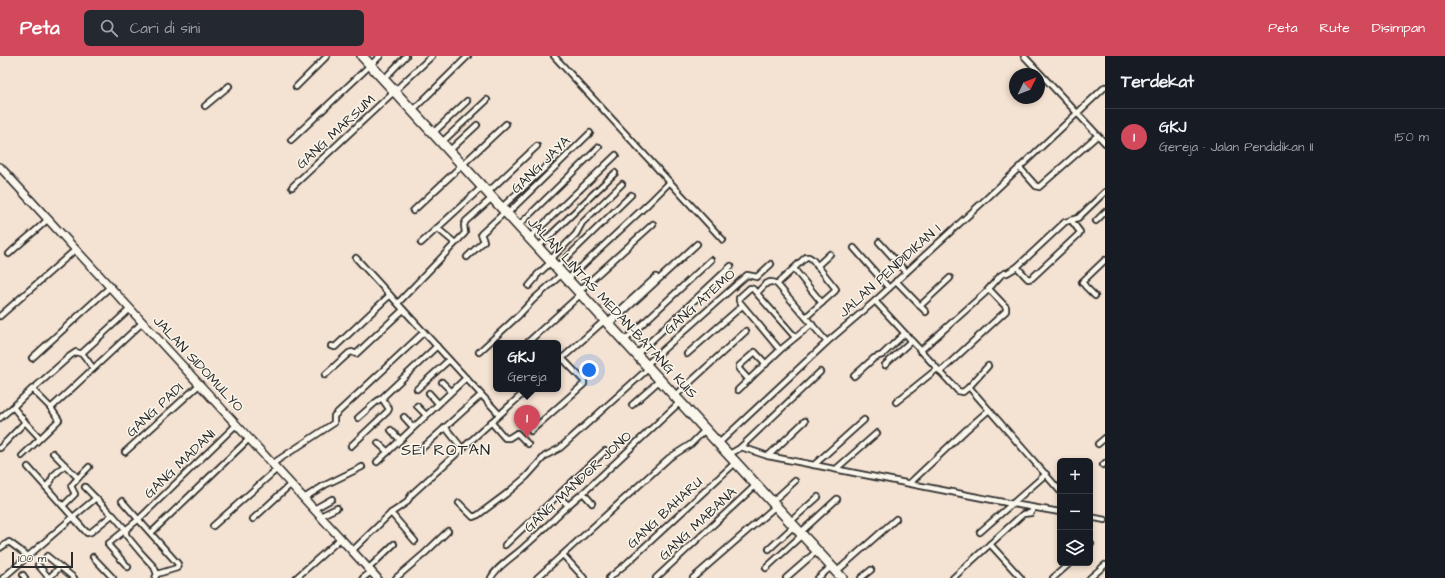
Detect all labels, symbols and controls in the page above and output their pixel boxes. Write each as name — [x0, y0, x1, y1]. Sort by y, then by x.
search box — [84, 10, 364, 46]
text: Peta — [20, 15, 60, 42]
icon: search — [98, 17, 120, 39]
text: Cari di sini — [130, 18, 200, 39]
text: Peta — [1268, 18, 1298, 38]
text: Rute — [1320, 18, 1350, 38]
text: Disimpan — [1372, 18, 1425, 38]
north arrow — [1009, 68, 1045, 104]
text: Terdekat — [1121, 70, 1194, 94]
street label: GANG MARSUM — [292, 90, 380, 174]
text: GKJ — [1159, 117, 1186, 138]
text: 1 — [1133, 128, 1135, 146]
text: 150 m — [1395, 128, 1429, 146]
street label: GANG JAYA — [507, 132, 575, 198]
text: Gereja · Jalan Pendidikan II — [1159, 138, 1314, 156]
street label: JALAN LINTAS MEDAN–BATANG KUIS — [522, 213, 702, 403]
street label: JALAN PENDIDIKAN I — [834, 219, 946, 323]
street label: GANG ATEMO — [660, 265, 740, 339]
street label: JALAN SIDOMULYO — [148, 311, 248, 417]
popup — [493, 340, 561, 392]
text: GKJ — [507, 347, 535, 368]
your location — [579, 360, 599, 380]
text: Gereja — [507, 368, 547, 386]
street label: GANG PADI — [122, 378, 188, 442]
pin: 1 — [514, 405, 540, 438]
street label: GANG MADANI — [140, 425, 220, 503]
street label: GANG MANDOR JONO — [520, 427, 636, 537]
district label: SEI ROTAN — [401, 439, 491, 461]
map controls — [1057, 458, 1093, 566]
button: + — [1057, 458, 1093, 494]
street label: GANG BAHARU — [623, 473, 707, 553]
street label: GANG MABANA — [655, 483, 741, 565]
button: − — [1057, 494, 1093, 530]
button: layers — [1057, 530, 1093, 566]
scale bar — [12, 550, 73, 569]
text: 100 m — [18, 551, 46, 566]

